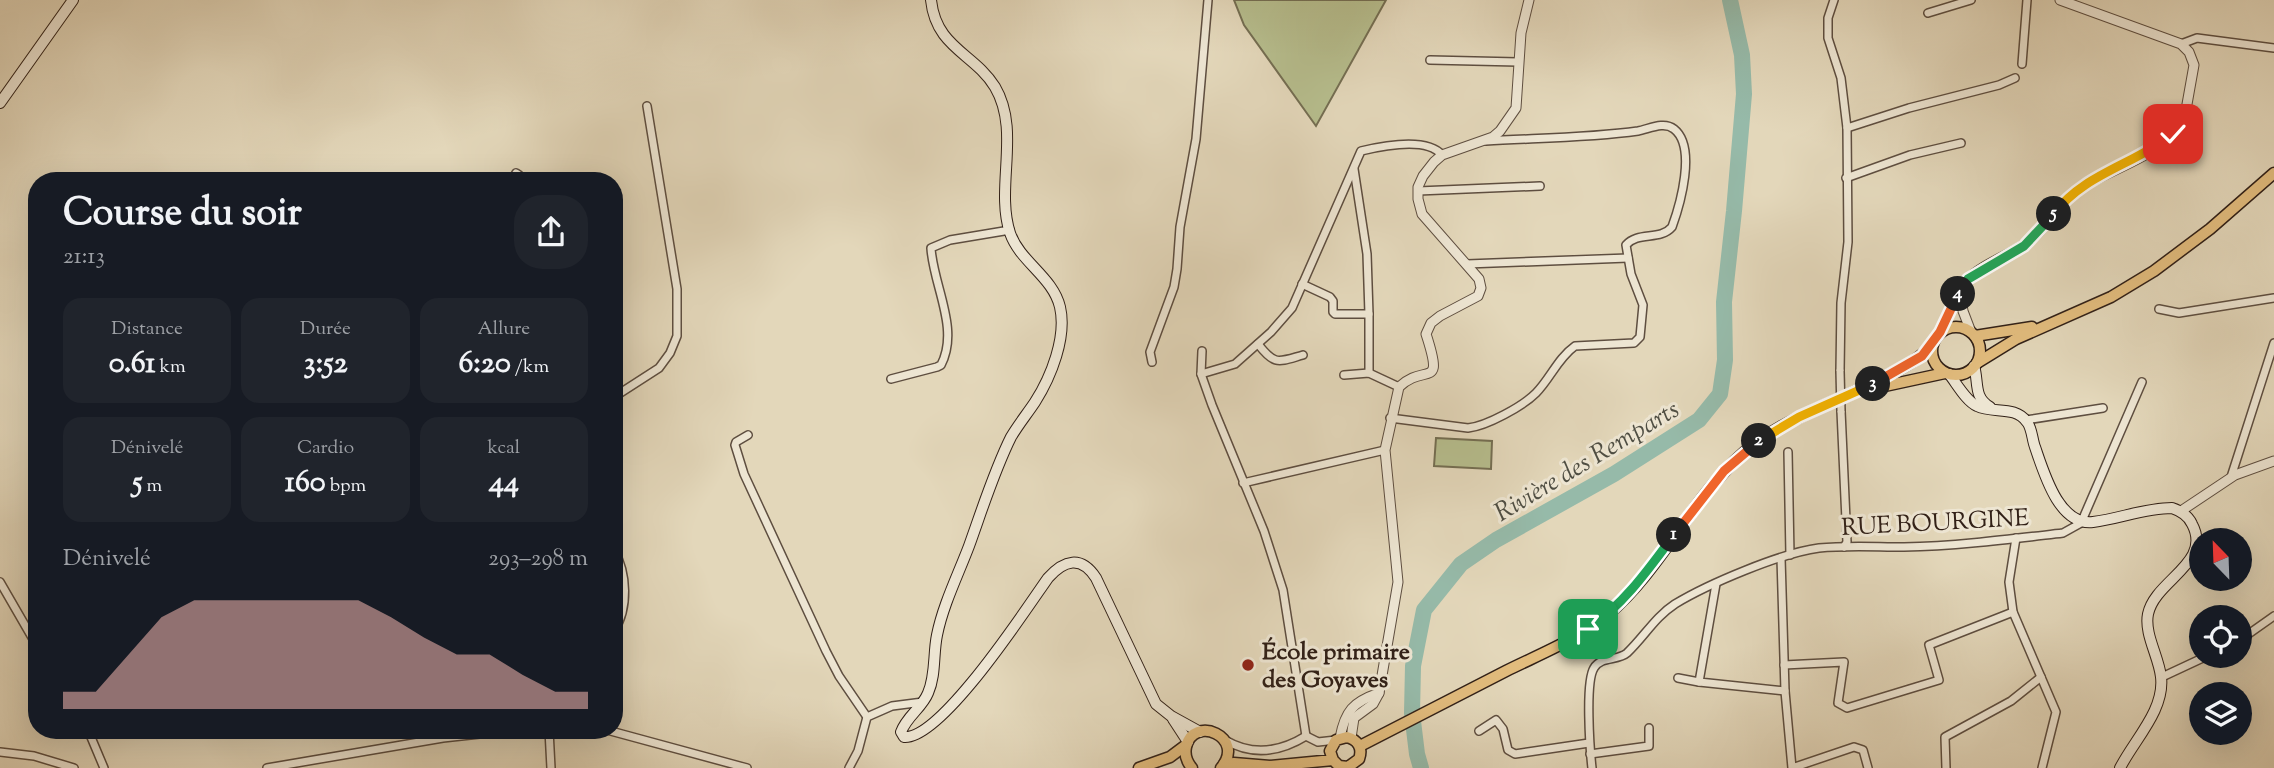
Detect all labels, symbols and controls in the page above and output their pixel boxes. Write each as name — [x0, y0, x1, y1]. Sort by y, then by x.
pin — [2143, 104, 2203, 164]
icon: check — [2154, 115, 2192, 153]
text: Course du soir — [63, 188, 302, 242]
button: share — [514, 195, 588, 269]
pin: 5 — [2036, 196, 2072, 232]
text: 5 — [2050, 200, 2057, 227]
text: 21:13 — [63, 241, 105, 274]
pin: 4 — [1940, 276, 1976, 312]
text: 4 — [1953, 280, 1962, 307]
text: Distance — [111, 316, 183, 343]
text: Durée — [300, 316, 351, 343]
text: Allure — [477, 316, 530, 343]
text: 0.61 — [109, 343, 156, 386]
text: 3:52 — [303, 343, 348, 386]
text: 6:20 — [458, 343, 511, 386]
text: km — [156, 354, 186, 381]
text: /km — [511, 354, 549, 381]
pin: 3 — [1856, 366, 1890, 402]
text: 3 — [1869, 370, 1876, 397]
water label: Rivière des Remparts — [1488, 392, 1687, 532]
pin: 2 — [1742, 424, 1776, 458]
text: 2 — [1754, 427, 1763, 454]
text: Dénivelé — [111, 435, 183, 462]
text: Cardio — [297, 435, 354, 462]
text: kcal — [487, 435, 520, 462]
text: 5 — [132, 462, 142, 505]
text: 160 — [285, 462, 326, 505]
text: 44 — [489, 462, 519, 505]
text: m — [142, 473, 162, 500]
text: bpm — [326, 473, 366, 500]
street label: RUE BOURGINE — [1840, 502, 2030, 546]
pin: 1 — [1656, 518, 1692, 552]
text: 1 — [1670, 521, 1677, 548]
north arrow — [2189, 528, 2252, 592]
map controls — [2189, 528, 2252, 745]
text: Dénivelé — [63, 543, 151, 576]
text: 293–298 m — [488, 543, 588, 576]
pin — [1558, 599, 1618, 659]
button: locate — [2189, 605, 2252, 668]
icon: arrive — [1569, 610, 1607, 648]
place label: École primaire des Goyaves — [1262, 636, 1410, 698]
marker: École primaire des Goyaves — [1240, 657, 1256, 673]
button: layers — [2189, 682, 2252, 745]

